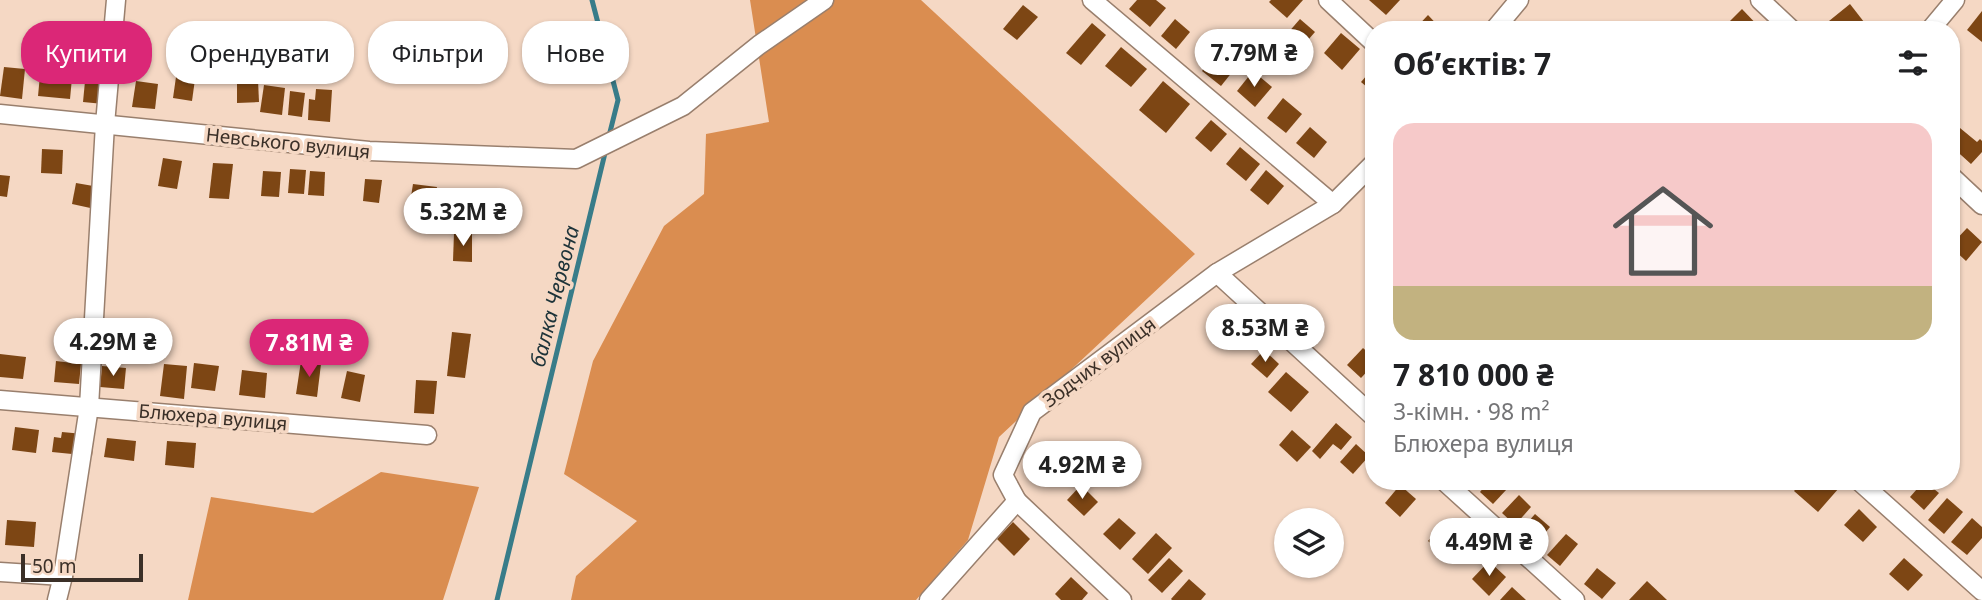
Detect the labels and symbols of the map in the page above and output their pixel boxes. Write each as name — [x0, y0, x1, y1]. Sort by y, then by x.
pin: 7.79M ₴ — [1189, 29, 1319, 89]
street label: Невського вулиця — [205, 121, 371, 165]
pin: 5.32M ₴ — [398, 188, 528, 248]
water label: балка Червона — [523, 222, 585, 370]
pin: 8.53M ₴ — [1200, 304, 1330, 364]
street label: Зодчих вулиця — [1037, 311, 1161, 413]
pin: 4.29M ₴ — [48, 318, 178, 378]
pin: 7.81M ₴ — [244, 320, 374, 379]
street label: Блюхера вулиця — [138, 398, 288, 436]
pin: 4.92M ₴ — [1017, 442, 1147, 501]
pin: 4.49M ₴ — [1424, 518, 1554, 578]
scale bar — [21, 551, 144, 583]

